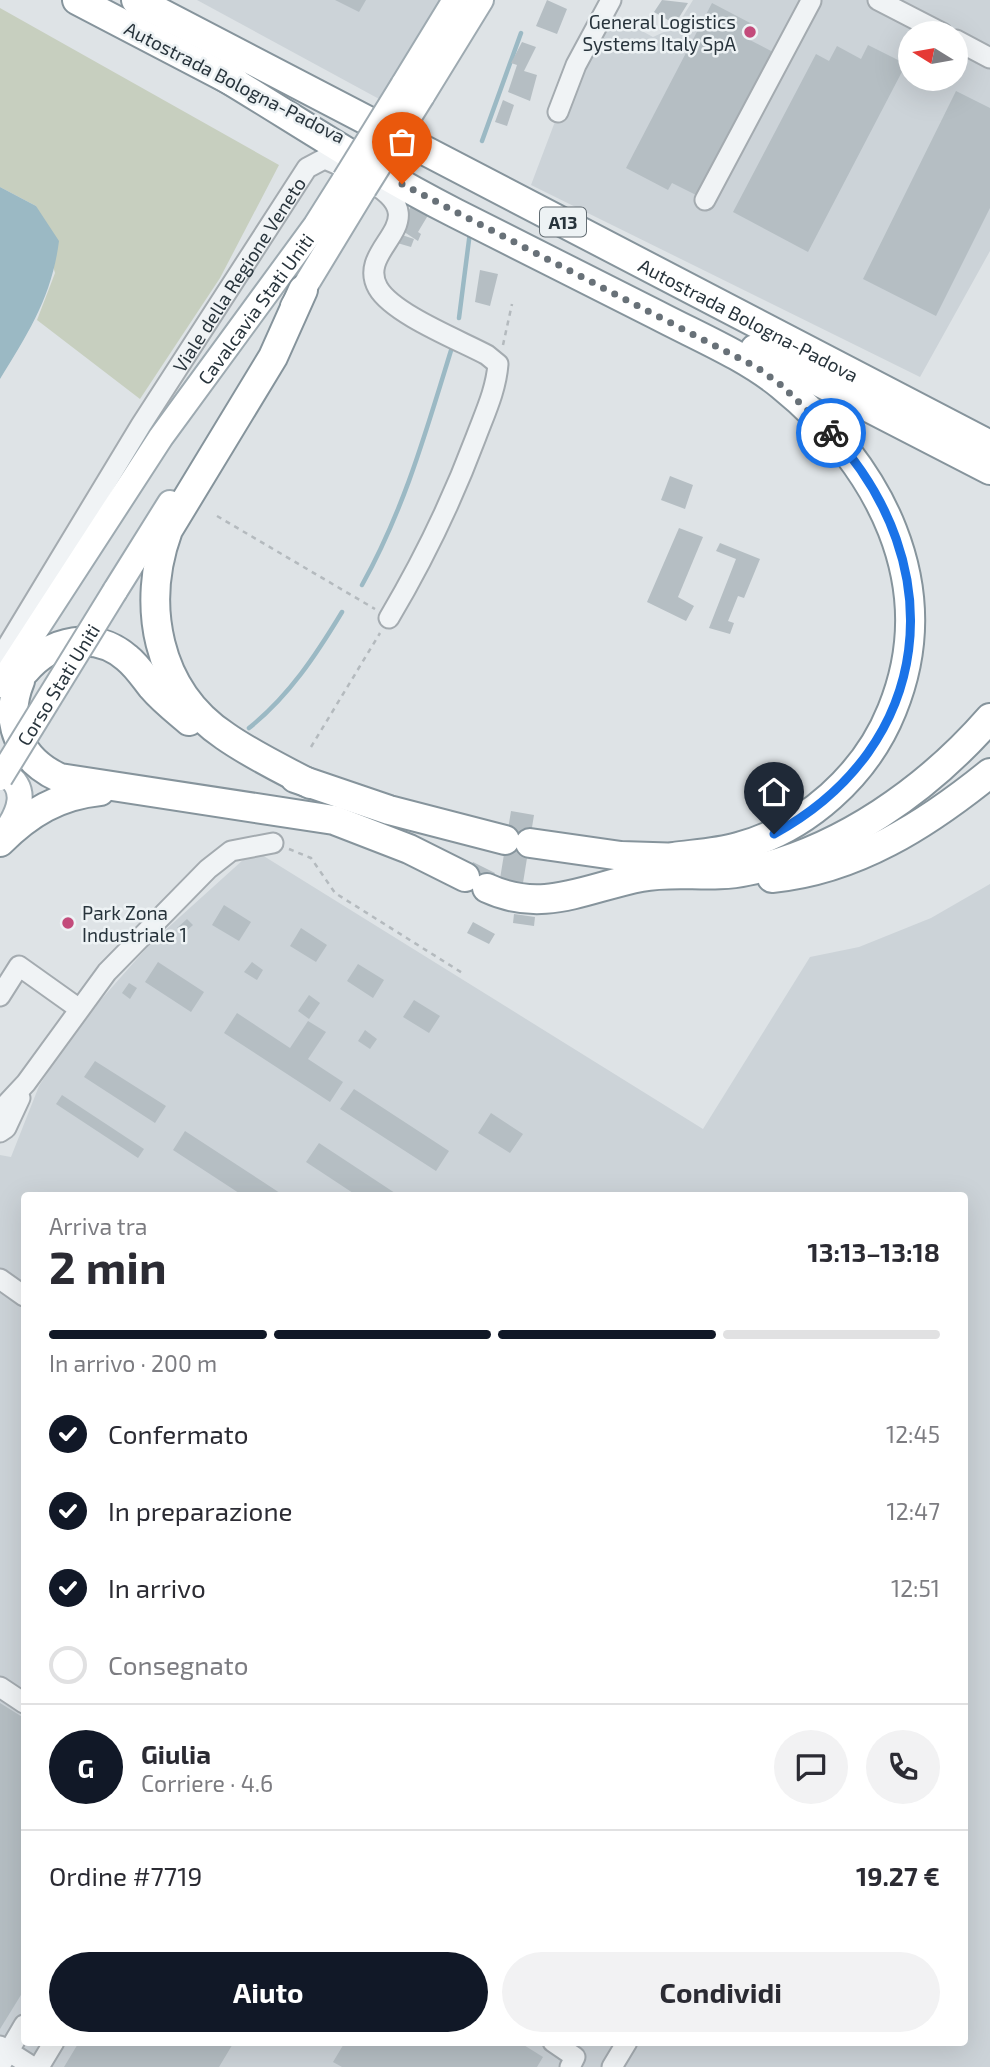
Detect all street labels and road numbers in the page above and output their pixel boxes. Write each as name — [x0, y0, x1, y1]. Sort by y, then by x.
street label: Autostrada Bologna-Padova — [121, 16, 349, 148]
street label: Viale della Regione Veneto — [167, 172, 310, 376]
road number: A13 — [540, 208, 586, 236]
street label: Cavalcavia Stati Uniti — [192, 228, 318, 388]
street label: Autostrada Bologna-Padova — [635, 253, 863, 386]
street label: Corso Stati Uniti — [11, 619, 104, 749]

